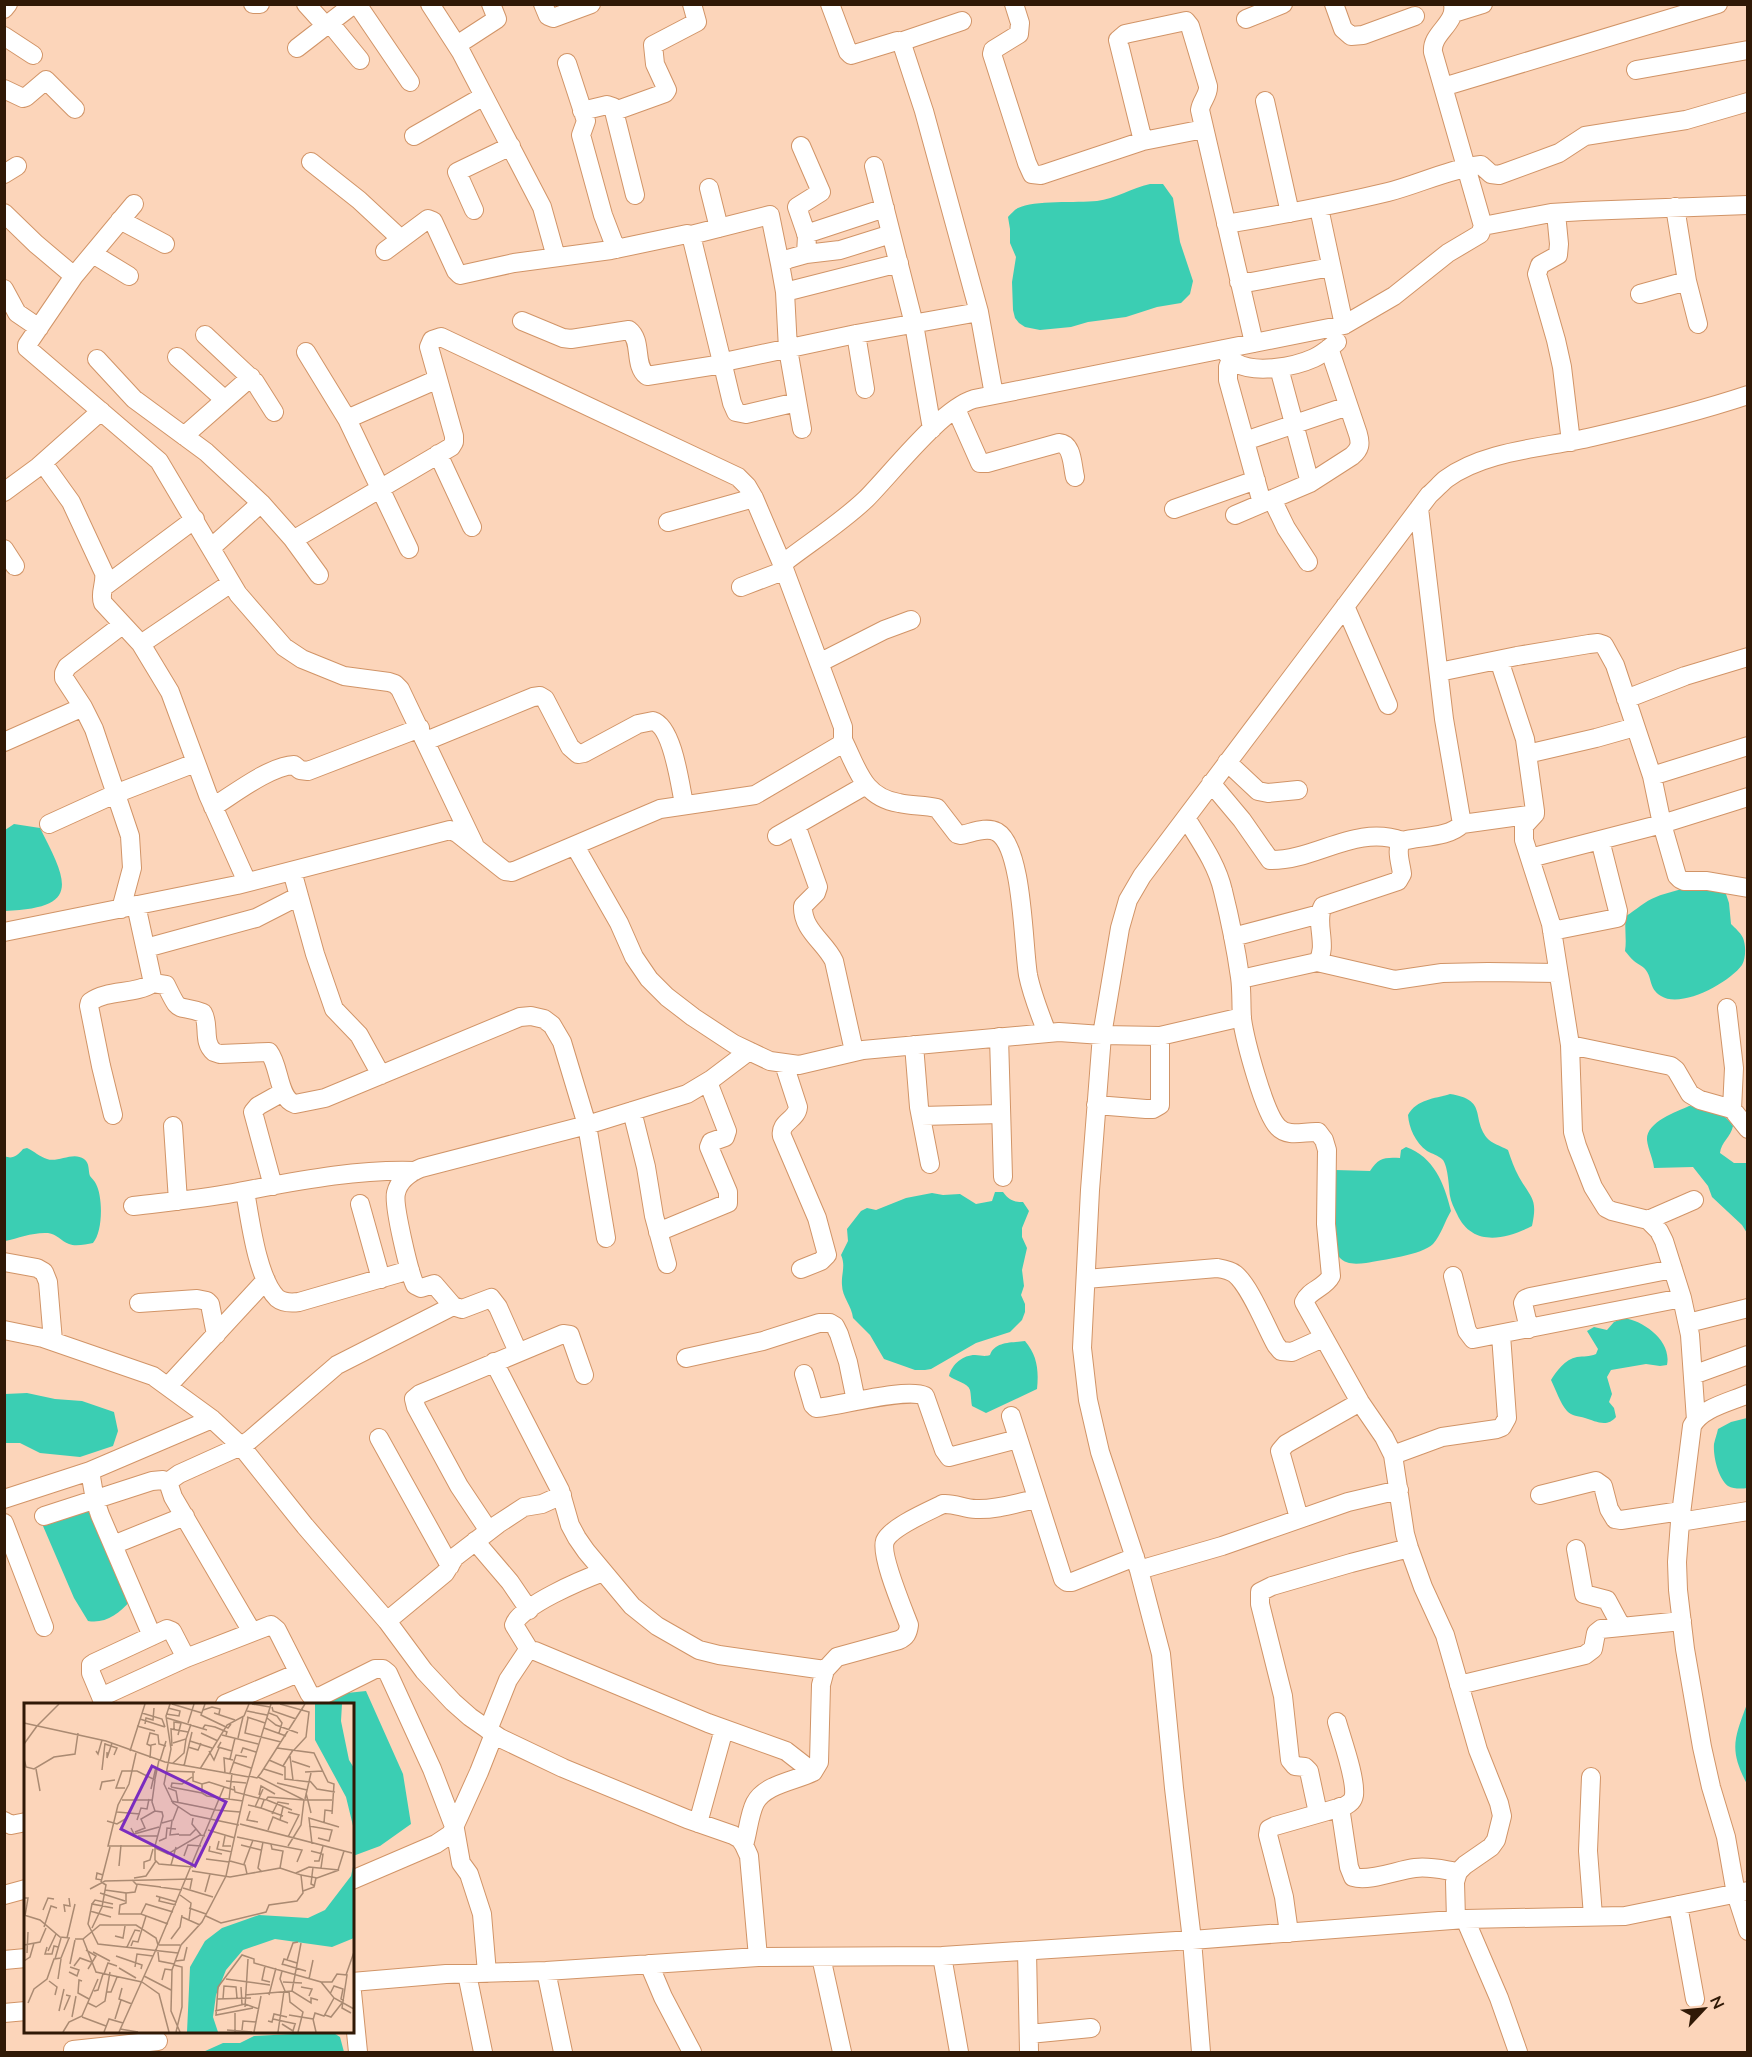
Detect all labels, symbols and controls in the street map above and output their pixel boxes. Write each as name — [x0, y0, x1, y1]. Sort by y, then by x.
inset map — [24, 1703, 354, 2033]
north arrow — [1674, 1979, 1734, 2039]
text: N — [1706, 1993, 1729, 2012]

